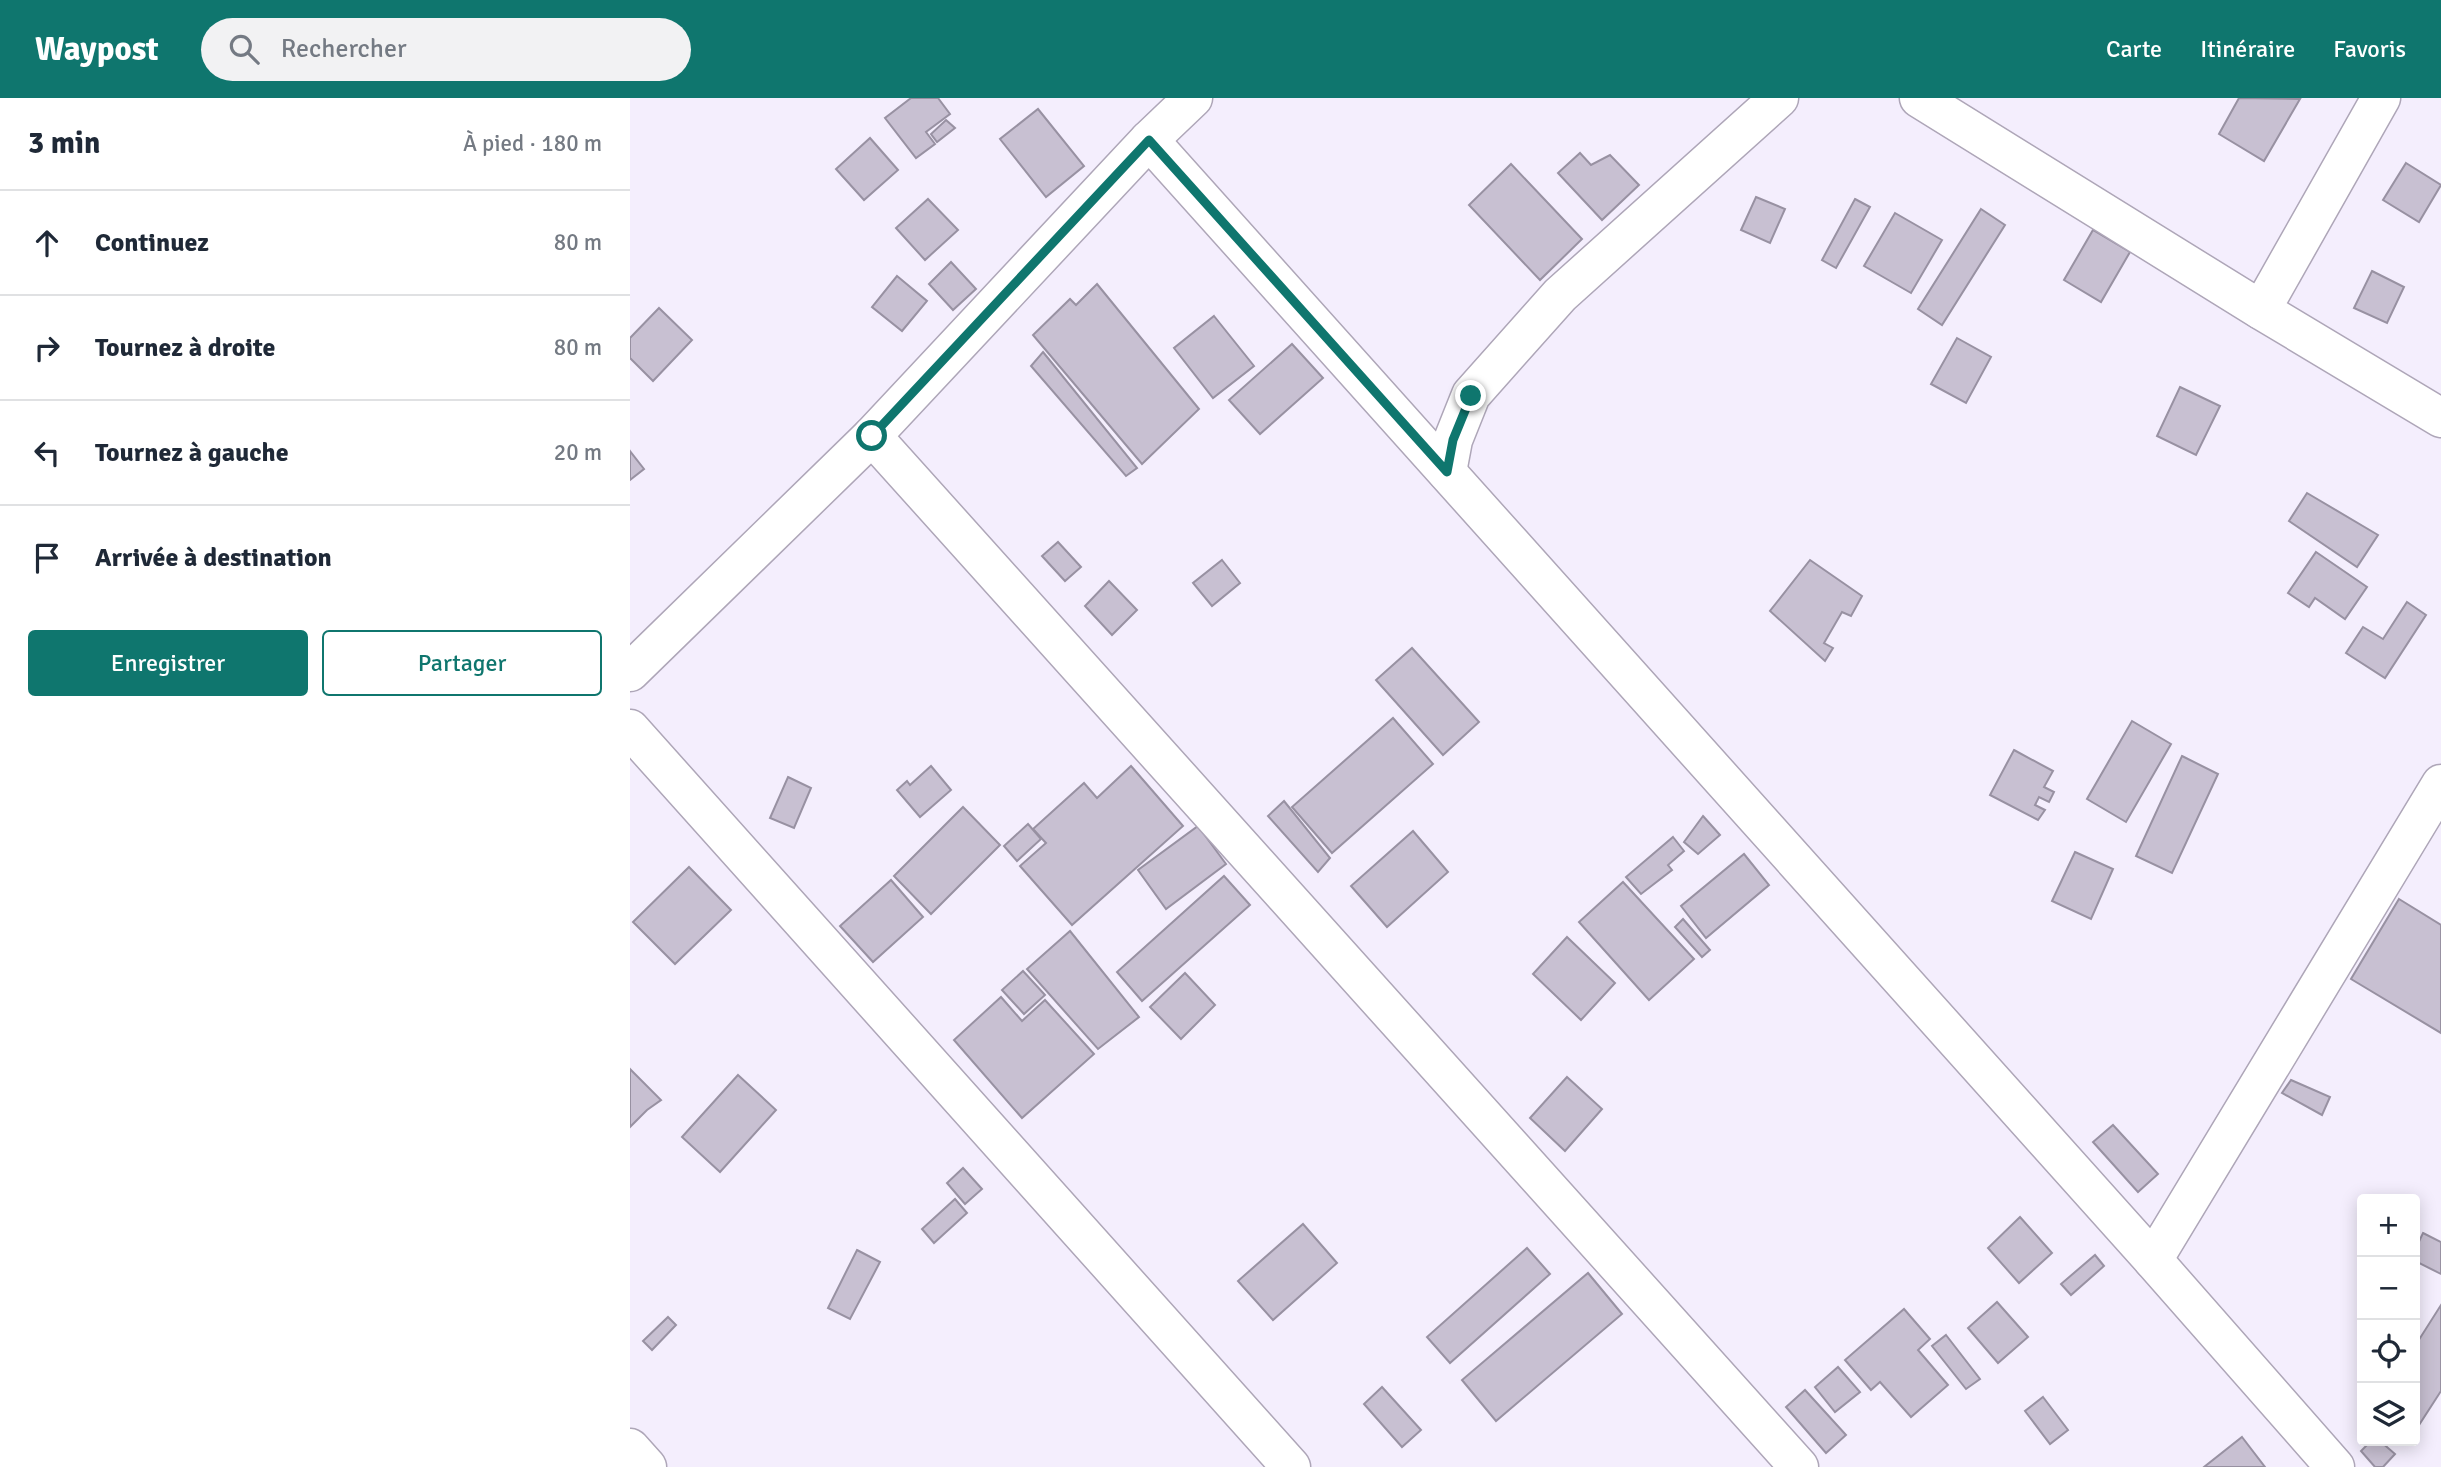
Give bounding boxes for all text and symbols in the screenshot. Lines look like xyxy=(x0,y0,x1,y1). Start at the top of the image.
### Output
search box xyxy=(201,18,691,81)
text: Waypost xyxy=(35,29,159,70)
icon: search xyxy=(225,30,263,68)
text: Rechercher xyxy=(281,33,406,65)
text: Carte xyxy=(2106,34,2162,64)
text: Itinéraire xyxy=(2200,34,2295,64)
text: Favoris xyxy=(2333,34,2406,64)
text: 3 min xyxy=(28,125,100,162)
text: À pied · 180 m xyxy=(463,129,602,158)
icon: ahead xyxy=(28,224,66,262)
text: Continuez xyxy=(95,227,209,259)
text: 80 m xyxy=(554,228,602,257)
icon: right xyxy=(28,329,66,367)
text: Tournez à droite xyxy=(95,332,275,364)
text: 80 m xyxy=(554,333,602,362)
route end xyxy=(1455,380,1486,411)
route start xyxy=(856,420,887,451)
icon: left xyxy=(28,434,66,472)
text: Tournez à gauche xyxy=(95,437,289,469)
text: 20 m xyxy=(554,438,602,467)
icon: arrive xyxy=(28,539,66,577)
text: Arrivée à destination xyxy=(95,542,332,574)
button: Enregistrer xyxy=(28,630,308,696)
button: Partager xyxy=(322,630,602,696)
map controls xyxy=(2357,1194,2420,1446)
button: + xyxy=(2357,1194,2420,1257)
button: − xyxy=(2357,1257,2420,1320)
button: locate xyxy=(2357,1320,2420,1383)
button: layers xyxy=(2357,1383,2420,1446)

